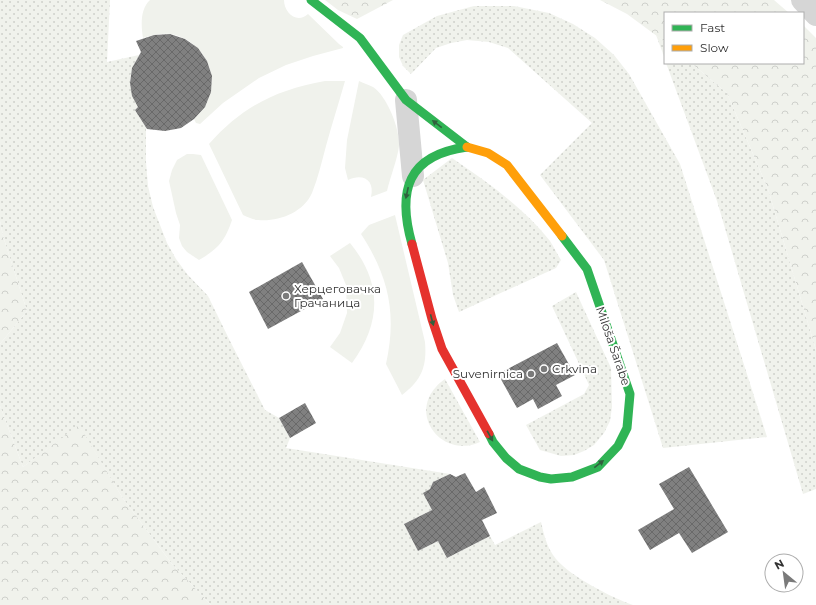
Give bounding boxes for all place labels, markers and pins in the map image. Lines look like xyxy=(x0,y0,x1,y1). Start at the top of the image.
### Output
place label: Херцеговачка Грачаница xyxy=(294,281,381,310)
marker: Херцеговачка Грачаница xyxy=(281,291,291,301)
place label: Crkvina xyxy=(552,361,597,376)
marker: Crkvina xyxy=(539,364,549,374)
place label: Suvenirnica xyxy=(453,366,523,381)
marker: Suvenirnica xyxy=(526,369,536,379)

